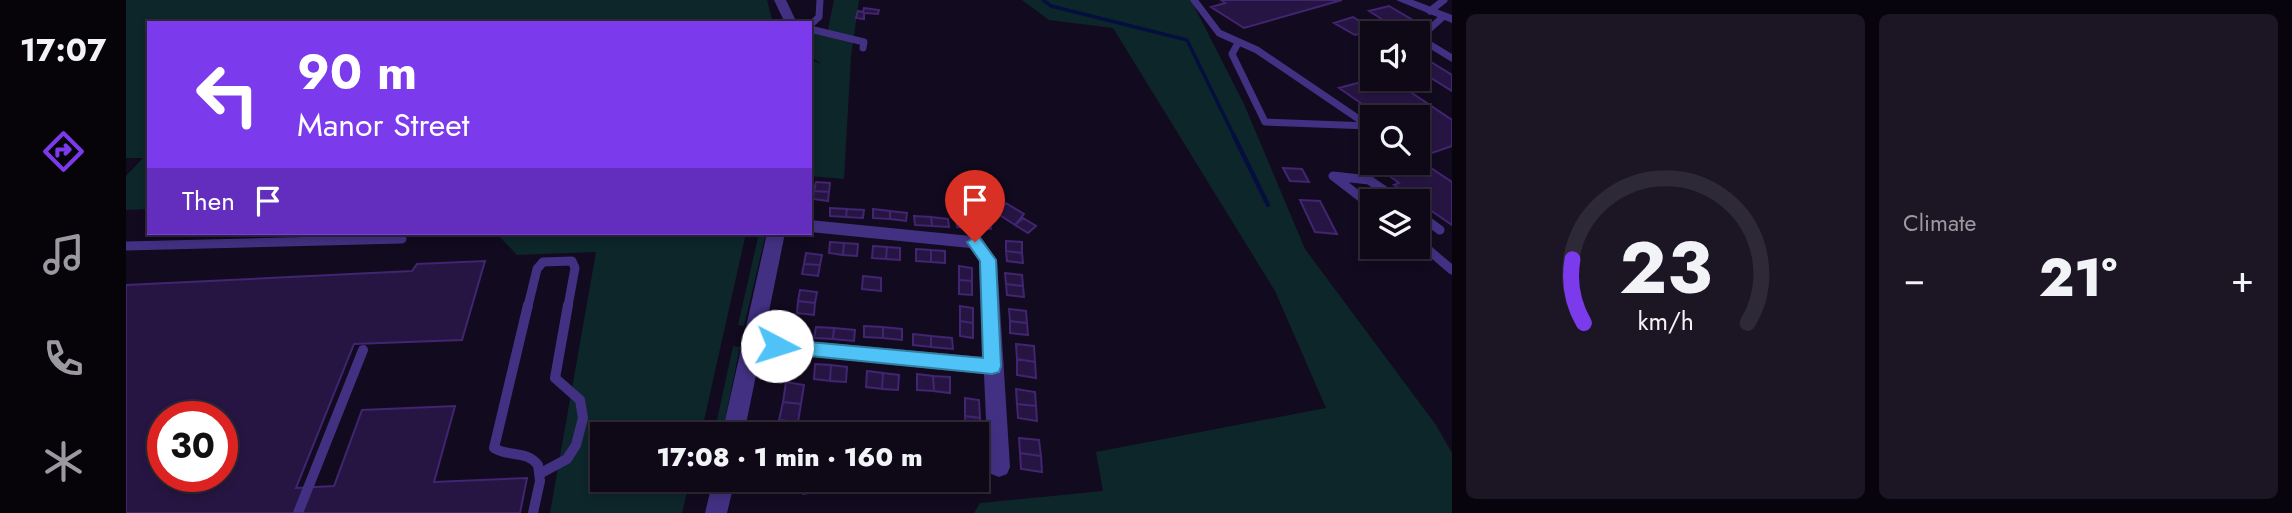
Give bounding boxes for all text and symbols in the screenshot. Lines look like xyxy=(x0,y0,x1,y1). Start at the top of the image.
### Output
map controls xyxy=(1360,21,1430,259)
button: sound xyxy=(1360,21,1430,91)
text: 17:07 xyxy=(20,27,106,73)
text: 90 m xyxy=(297,37,417,107)
icon: left xyxy=(182,49,273,140)
text: Manor Street xyxy=(297,102,470,148)
button: search xyxy=(1360,105,1430,175)
icon: directions xyxy=(39,127,88,176)
pin xyxy=(945,170,1005,242)
icon: arrive xyxy=(956,181,994,219)
text: Then xyxy=(182,182,235,220)
icon: arrive xyxy=(249,182,287,220)
button: layers xyxy=(1360,189,1430,259)
text: Climate xyxy=(1903,206,1976,240)
text: 23 xyxy=(1619,215,1712,320)
icon: music xyxy=(39,230,88,279)
text: 21° xyxy=(2039,240,2117,316)
text: − xyxy=(1903,251,1925,306)
text: + xyxy=(2231,251,2254,306)
text: km/h xyxy=(1637,302,1694,338)
position arrow xyxy=(740,309,814,383)
icon: phone xyxy=(39,334,88,383)
speed limit sign: 30 xyxy=(147,401,238,492)
icon: climate xyxy=(39,437,88,486)
text: 17:08 · 1 min · 160 m xyxy=(656,438,923,476)

